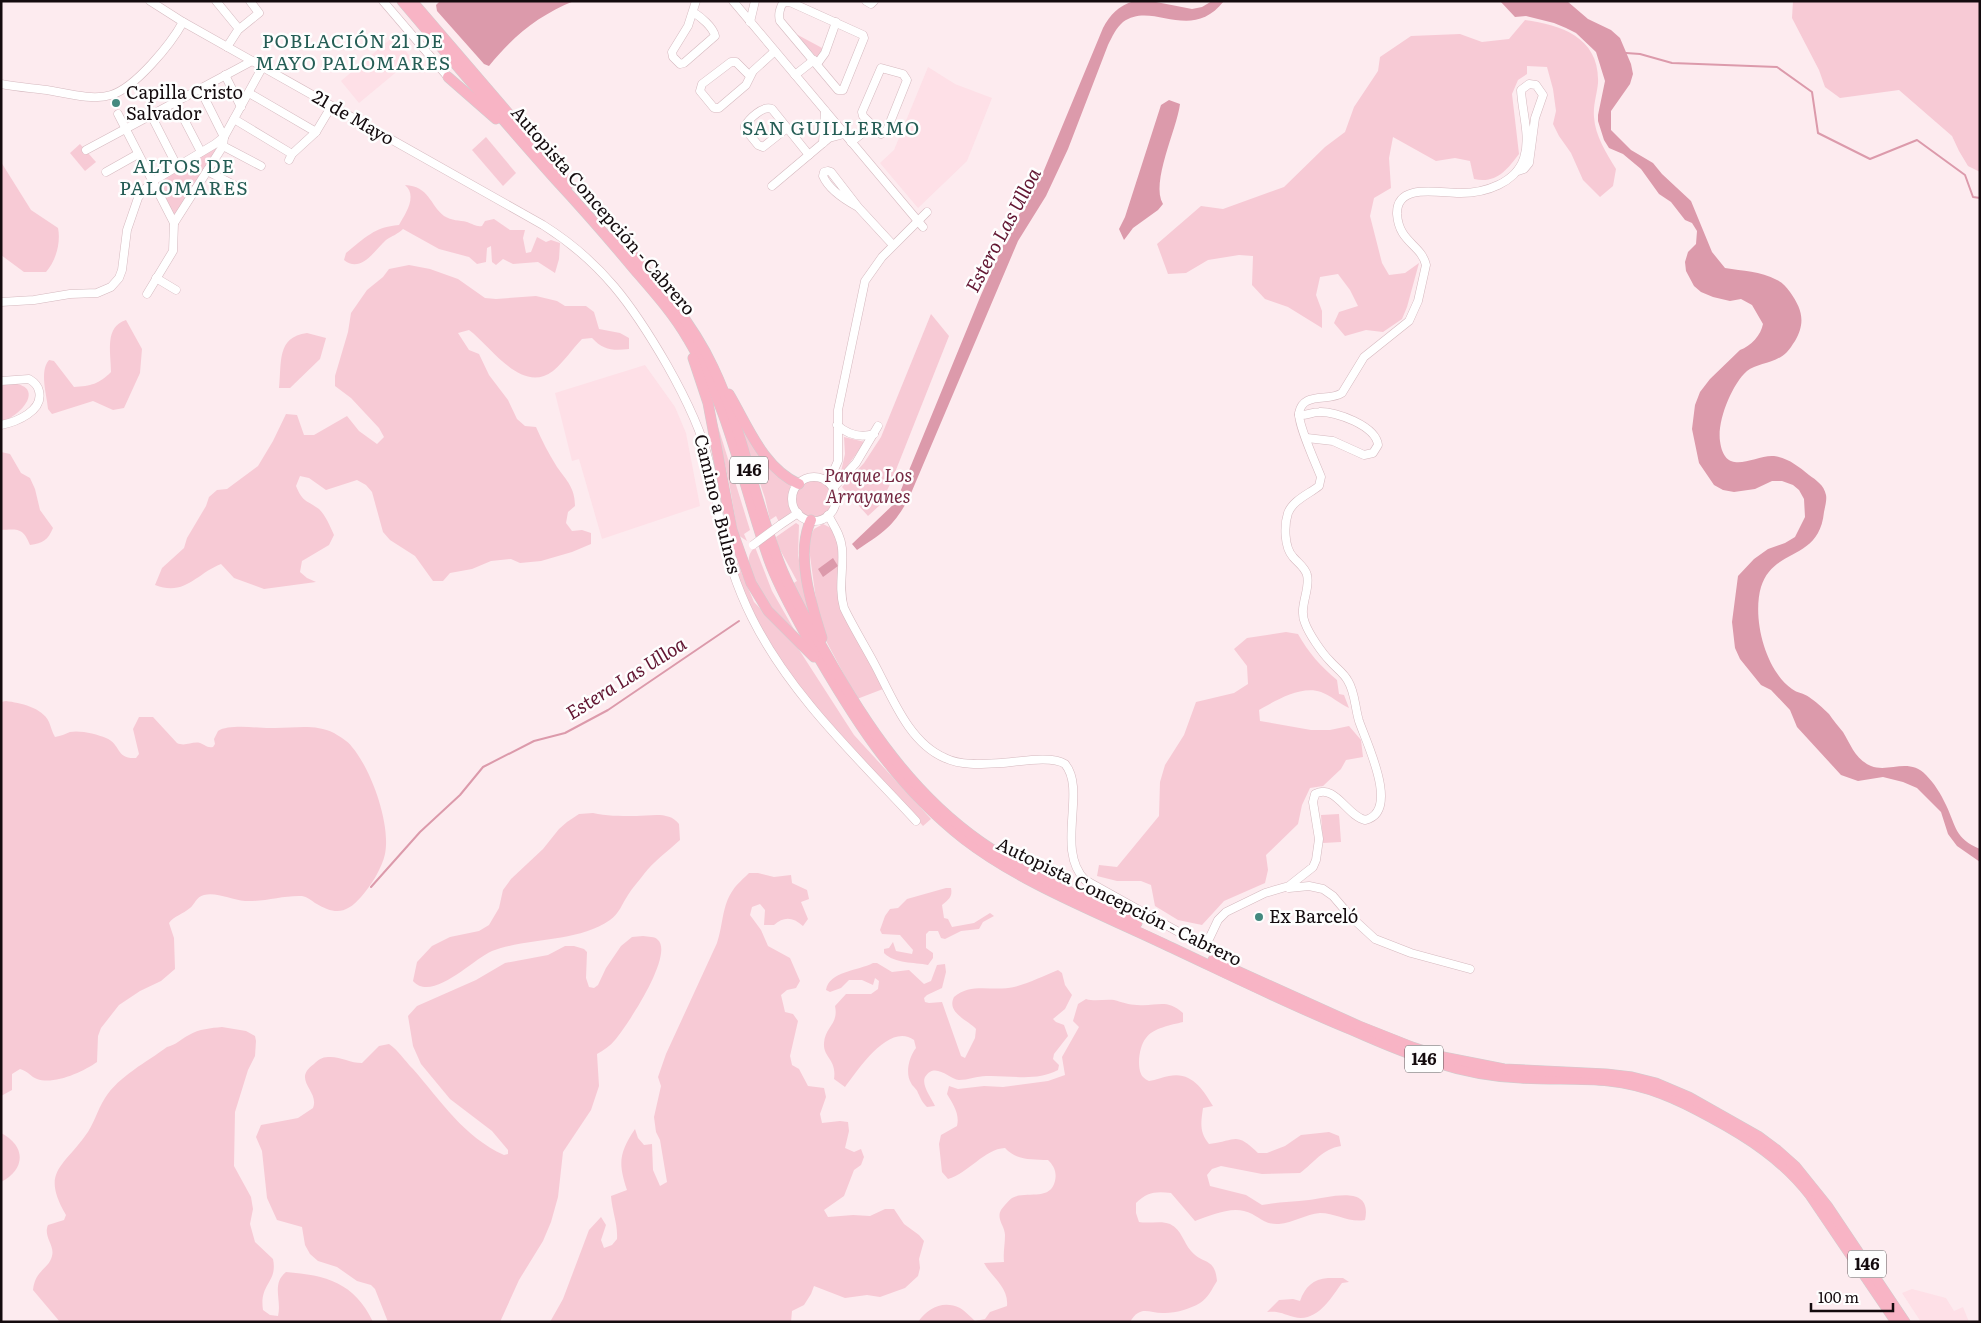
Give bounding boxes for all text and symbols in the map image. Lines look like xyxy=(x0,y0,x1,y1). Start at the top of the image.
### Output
district label: POBLACIÓN 21 DE MAYO PALOMARES xyxy=(255,26,451,76)
place label: Capilla Cristo Salvador xyxy=(126,78,243,126)
street label: 21 de Mayo xyxy=(308,82,400,151)
marker: Capilla Cristo Salvador xyxy=(110,97,122,109)
street label: Autopista Concepción - Cabrero xyxy=(505,99,703,321)
district label: SAN GUILLERMO xyxy=(742,113,920,141)
district label: ALTOS DE PALOMARES xyxy=(119,151,249,201)
water label: Estero Las Ulloa xyxy=(958,162,1047,297)
street label: Camino a Bulnes xyxy=(688,431,749,576)
road number: 146 xyxy=(730,456,768,484)
park label: Parque Los Arrayanes xyxy=(824,461,912,509)
water label: Estera Las Ulloa xyxy=(560,629,691,725)
street label: Autopista Concepción - Cabrero xyxy=(992,829,1247,972)
place label: Ex Barceló xyxy=(1269,902,1358,929)
marker: Ex Barceló xyxy=(1253,911,1265,923)
road number: 146 xyxy=(1405,1046,1443,1072)
road number: 146 xyxy=(1848,1250,1886,1278)
scale bar xyxy=(1811,1280,1894,1312)
text: 100 m xyxy=(1818,1285,1859,1308)

